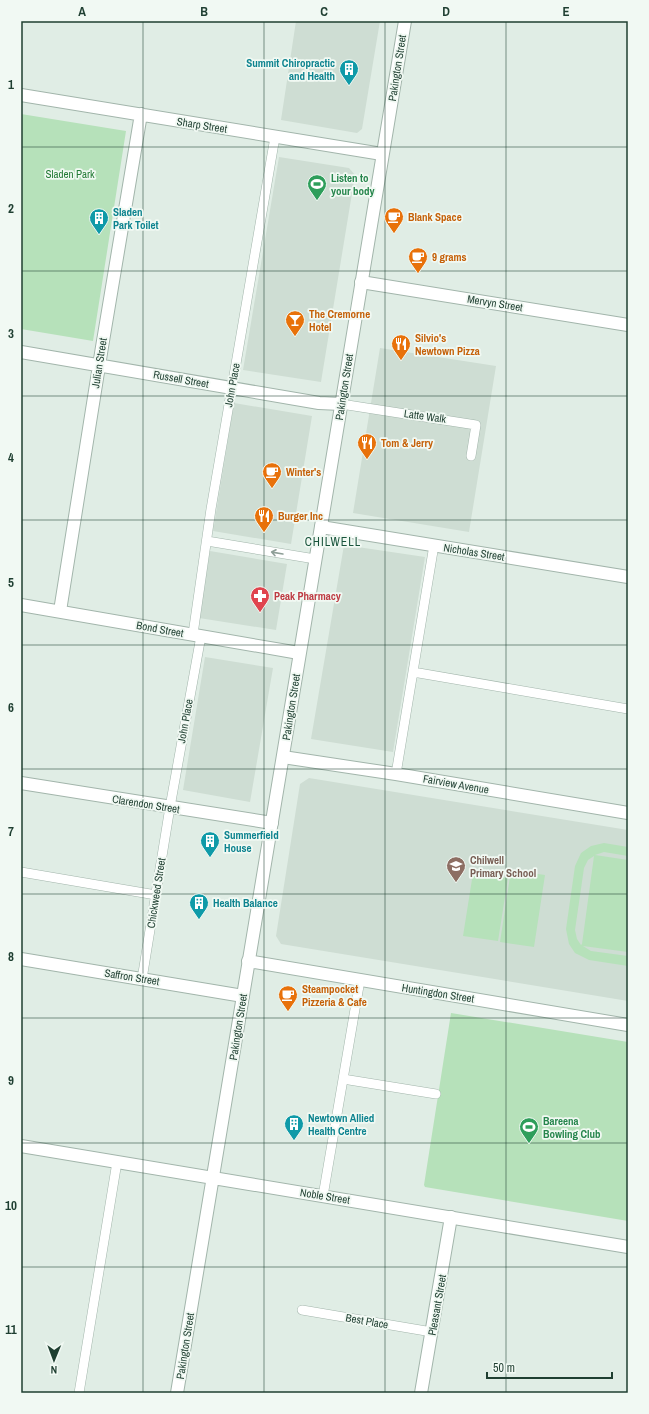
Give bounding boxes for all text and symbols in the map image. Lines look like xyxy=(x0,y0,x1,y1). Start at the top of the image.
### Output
text: A xyxy=(78,3,86,20)
text: B xyxy=(200,3,208,20)
text: C xyxy=(320,3,328,20)
text: D xyxy=(442,3,450,20)
text: E xyxy=(562,3,570,20)
street label: Pakington Street xyxy=(385,33,409,102)
place label: Summit Chiropractic and Health xyxy=(246,56,335,83)
building icon: Summit Chiropractic and Health xyxy=(338,58,360,86)
text: 1 xyxy=(8,76,14,93)
street label: Sharp Street xyxy=(176,114,229,136)
park label: Sladen Park xyxy=(45,167,95,181)
place label: Listen to your body xyxy=(331,171,375,198)
sports icon: Listen to your body xyxy=(306,173,328,201)
text: 2 xyxy=(8,200,14,217)
place label: Sladen Park Toilet xyxy=(113,205,158,232)
cafe icon: Blank Space xyxy=(383,206,405,234)
building icon: Sladen Park Toilet xyxy=(88,207,110,235)
place label: Blank Space xyxy=(408,210,462,224)
cafe icon: 9 grams xyxy=(407,246,429,274)
place label: 9 grams xyxy=(432,250,467,264)
street label: Mervyn Street xyxy=(466,292,524,314)
place label: The Cremorne Hotel xyxy=(309,307,370,334)
bar icon: The Cremorne Hotel xyxy=(284,309,306,337)
text: 3 xyxy=(8,325,14,342)
place label: Silvio's Newtown Pizza xyxy=(415,331,480,358)
restaurant icon: Silvio's Newtown Pizza xyxy=(390,333,412,361)
street label: Julian Street xyxy=(88,336,110,389)
street label: Pakington Street xyxy=(332,352,356,421)
street label: John Place xyxy=(221,362,243,408)
street label: Russell Street xyxy=(152,367,210,391)
street label: Latte Walk xyxy=(403,406,447,426)
restaurant icon: Tom & Jerry xyxy=(356,432,378,460)
place label: Tom & Jerry xyxy=(381,436,433,450)
text: 4 xyxy=(8,449,14,466)
cafe icon: Winter's xyxy=(261,461,283,489)
place label: Winter's xyxy=(286,465,321,479)
restaurant icon: Burger Inc xyxy=(253,505,275,533)
place label: Burger Inc xyxy=(278,509,323,523)
district label: CHILWELL xyxy=(305,534,361,550)
street label: Nicholas Street xyxy=(442,540,506,564)
one-way arrow xyxy=(271,548,284,556)
text: 5 xyxy=(8,574,14,591)
pharmacy icon: Peak Pharmacy xyxy=(249,585,271,613)
place label: Peak Pharmacy xyxy=(274,589,341,603)
street label: Bond Street xyxy=(135,618,185,640)
street label: Pakington Street xyxy=(279,672,303,741)
street label: John Place xyxy=(174,698,196,744)
text: 6 xyxy=(8,699,14,716)
street label: Fairview Avenue xyxy=(422,771,490,797)
street label: Clarendon Street xyxy=(111,792,181,816)
text: 7 xyxy=(8,823,14,840)
place label: Summerfield House xyxy=(224,828,279,855)
building icon: Summerfield House xyxy=(199,830,221,858)
place label: Chilwell Primary School xyxy=(470,853,536,880)
school or university icon: Chilwell Primary School xyxy=(445,855,467,883)
street label: Chickweed Street xyxy=(144,856,169,929)
building icon: Health Balance xyxy=(188,892,210,920)
place label: Health Balance xyxy=(213,896,278,910)
text: 8 xyxy=(8,948,14,965)
street label: Saffron Street xyxy=(103,966,161,988)
street label: Huntingdon Street xyxy=(401,980,476,1006)
place label: Steampocket Pizzeria & Cafe xyxy=(302,982,367,1009)
cafe icon: Steampocket Pizzeria & Cafe xyxy=(277,984,299,1012)
street label: Pakington Street xyxy=(226,992,250,1061)
text: 9 xyxy=(8,1072,14,1089)
place label: Newtown Allied Health Centre xyxy=(308,1111,374,1138)
building icon: Newtown Allied Health Centre xyxy=(283,1113,305,1141)
place label: Bareena Bowling Club xyxy=(543,1114,601,1141)
sports icon: Bareena Bowling Club xyxy=(518,1116,540,1144)
street label: Noble Street xyxy=(299,1185,351,1207)
text: 10 xyxy=(5,1197,17,1214)
street label: Pleasant Street xyxy=(425,1273,449,1337)
street label: Best Place xyxy=(345,1310,389,1332)
street label: Pakington Street xyxy=(173,1311,197,1380)
text: 11 xyxy=(5,1321,17,1338)
north arrow xyxy=(34,1340,74,1380)
scale bar xyxy=(487,1354,612,1380)
text: 50 m xyxy=(493,1360,515,1376)
text: N xyxy=(50,1363,57,1377)

